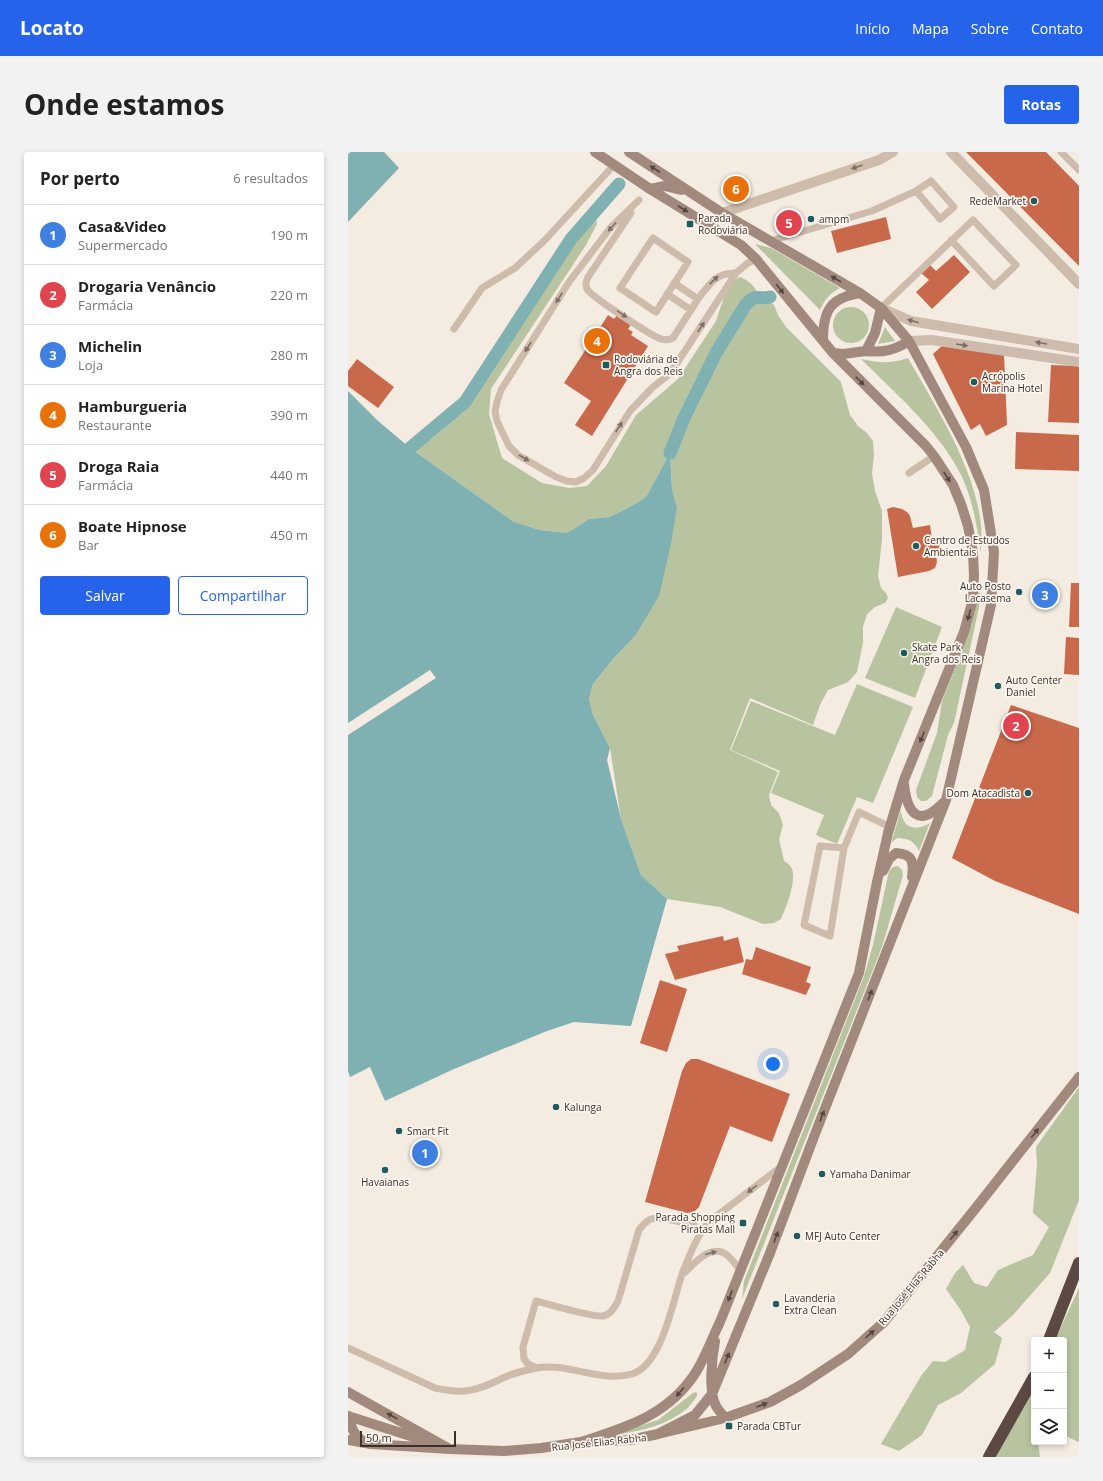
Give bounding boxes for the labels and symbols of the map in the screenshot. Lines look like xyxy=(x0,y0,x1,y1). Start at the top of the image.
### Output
one-way arrow xyxy=(851,164,863,170)
one-way arrow xyxy=(650,165,660,173)
pin: 6 xyxy=(723,174,749,204)
place label: RedeMarket xyxy=(969,194,1026,208)
marker: RedeMarket xyxy=(1029,196,1039,206)
one-way arrow xyxy=(677,205,689,212)
pin: 5 xyxy=(776,208,802,238)
place label: Parada Rodoviária xyxy=(698,211,748,237)
place label: ampm xyxy=(819,212,849,226)
marker: ampm xyxy=(806,214,816,224)
marker: Parada Rodoviária xyxy=(685,219,695,229)
one-way arrow xyxy=(607,222,616,233)
one-way arrow xyxy=(709,276,719,285)
one-way arrow xyxy=(830,276,842,283)
one-way arrow xyxy=(776,284,785,295)
one-way arrow xyxy=(555,293,563,303)
one-way arrow xyxy=(616,311,627,318)
one-way arrow xyxy=(906,317,919,323)
one-way arrow xyxy=(697,322,705,332)
pin: 4 xyxy=(584,326,610,356)
one-way arrow xyxy=(1034,340,1047,346)
one-way arrow xyxy=(525,341,532,353)
one-way arrow xyxy=(956,342,968,348)
place label: Rodoviária de Angra dos Reis xyxy=(614,352,683,378)
marker: Rodoviária de Angra dos Reis xyxy=(601,360,611,370)
place label: Acrópolis Marina Hotel xyxy=(982,369,1043,395)
one-way arrow xyxy=(855,376,865,386)
marker: Acrópolis Marina Hotel xyxy=(969,377,979,387)
one-way arrow xyxy=(616,421,623,432)
one-way arrow xyxy=(518,455,530,462)
one-way arrow xyxy=(944,471,951,483)
place label: Centro de Estudos Ambientais xyxy=(924,533,1010,559)
marker: Centro de Estudos Ambientais xyxy=(911,541,921,551)
place label: Auto Posto Lacasema xyxy=(960,579,1011,605)
pin: 3 xyxy=(1032,580,1058,610)
marker: Auto Posto Lacasema xyxy=(1014,587,1024,597)
one-way arrow xyxy=(966,610,972,622)
place label: Skate Park Angra dos Reis xyxy=(912,640,981,666)
marker: Skate Park Angra dos Reis xyxy=(899,648,909,658)
place label: Auto Center Daniel xyxy=(1006,673,1062,699)
marker: Auto Center Daniel xyxy=(993,681,1003,691)
pin: 2 xyxy=(1003,711,1029,741)
one-way arrow xyxy=(918,731,924,743)
place label: Dom Atacadista xyxy=(947,786,1020,800)
marker: Dom Atacadista xyxy=(1023,788,1033,798)
one-way arrow xyxy=(868,988,874,1000)
your location xyxy=(763,1054,783,1074)
place label: Kalunga xyxy=(564,1100,601,1114)
marker: Kalunga xyxy=(551,1102,561,1112)
one-way arrow xyxy=(820,1109,826,1121)
place label: Smart Fit xyxy=(407,1124,449,1138)
marker: Smart Fit xyxy=(394,1126,404,1136)
one-way arrow xyxy=(1030,1128,1039,1139)
pin: 1 xyxy=(412,1138,438,1168)
marker: Havaianas xyxy=(380,1165,390,1175)
place label: Yamaha Danimar xyxy=(830,1167,911,1181)
marker: Yamaha Danimar xyxy=(817,1169,827,1179)
place label: Havaianas xyxy=(361,1175,409,1189)
one-way arrow xyxy=(746,1184,757,1193)
place label: Parada Shopping Piratas Mall xyxy=(656,1210,736,1236)
marker: Parada Shopping Piratas Mall xyxy=(738,1218,748,1228)
place label: MFJ Auto Center xyxy=(805,1229,880,1243)
one-way arrow xyxy=(950,1230,958,1241)
one-way arrow xyxy=(774,1231,780,1243)
marker: MFJ Auto Center xyxy=(792,1231,802,1241)
street label: Rua José Elias Rabha xyxy=(875,1246,947,1328)
one-way arrow xyxy=(706,1250,718,1256)
one-way arrow xyxy=(727,1290,733,1302)
place label: Lavanderia Extra Clean xyxy=(784,1291,837,1317)
marker: Lavanderia Extra Clean xyxy=(771,1299,781,1309)
one-way arrow xyxy=(865,1329,875,1339)
one-way arrow xyxy=(724,1351,730,1363)
one-way arrow xyxy=(676,1386,685,1397)
one-way arrow xyxy=(756,1402,768,1408)
one-way arrow xyxy=(386,1413,397,1420)
place label: Parada CBTur xyxy=(737,1419,801,1433)
marker: Parada CBTur xyxy=(724,1421,734,1431)
scale bar xyxy=(360,1429,456,1448)
street label: Rua José Elias Rabha xyxy=(551,1430,647,1454)

